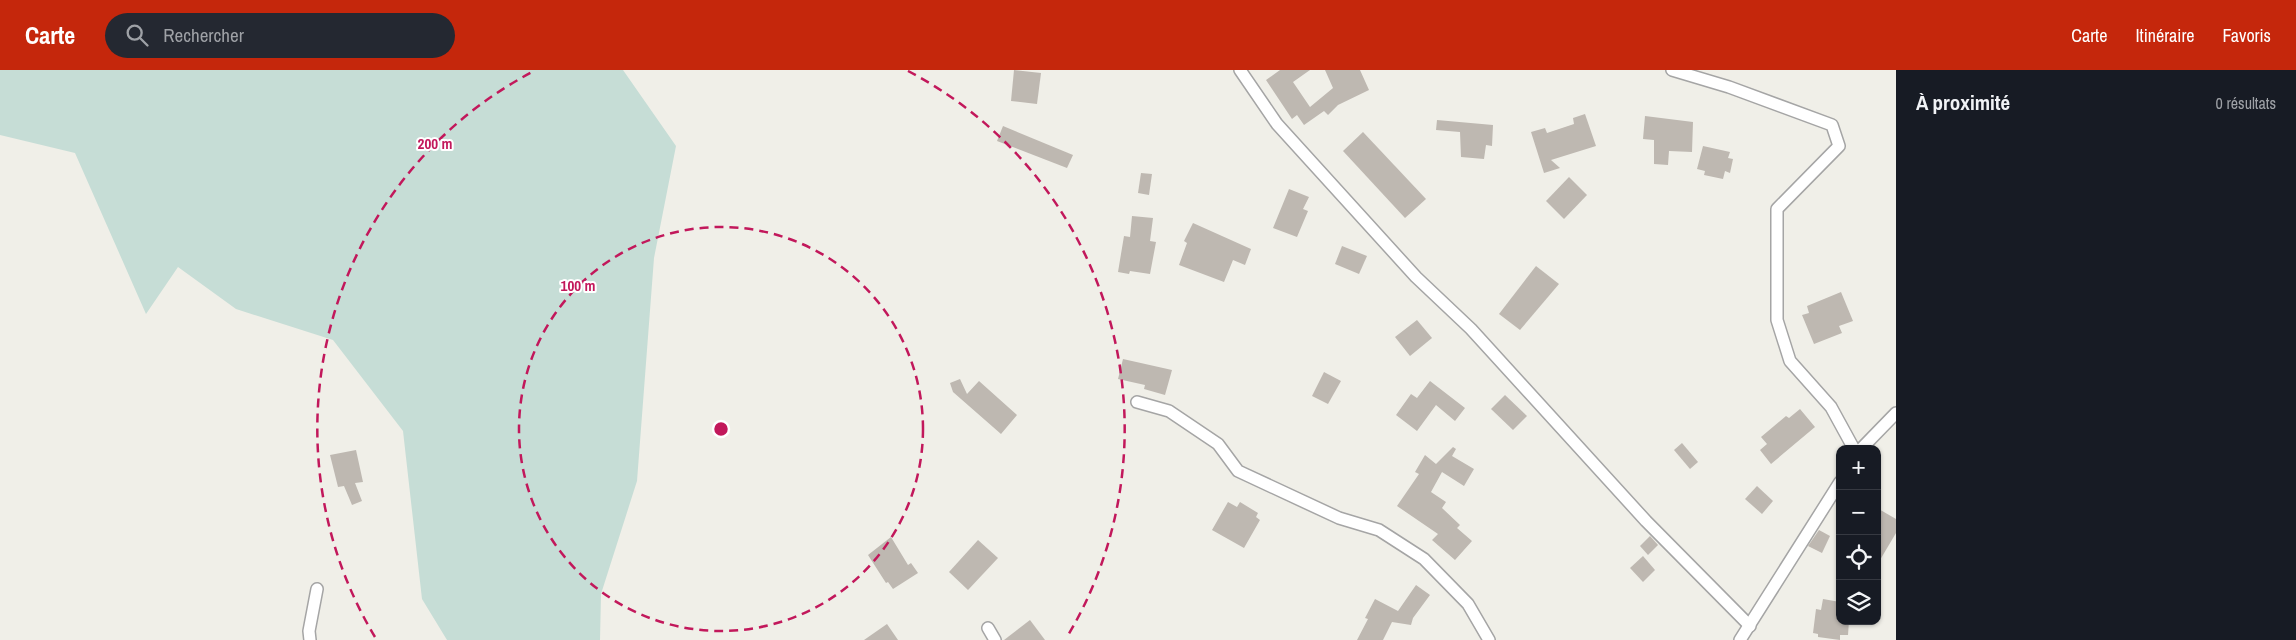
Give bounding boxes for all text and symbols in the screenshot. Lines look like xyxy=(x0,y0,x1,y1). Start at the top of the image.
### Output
search box xyxy=(105,13,455,58)
text: Carte xyxy=(25,19,75,51)
icon: search xyxy=(123,21,151,49)
text: Rechercher xyxy=(163,22,244,48)
text: Carte xyxy=(2071,23,2107,48)
text: Itinéraire xyxy=(2135,23,2195,48)
text: Favoris xyxy=(2223,23,2271,48)
text: À proximité xyxy=(1916,88,2010,117)
text: 0 résultats xyxy=(2215,92,2276,114)
text: 200 m xyxy=(418,133,452,154)
text: 100 m xyxy=(561,275,595,296)
centre of rings xyxy=(712,420,730,438)
map controls xyxy=(1836,445,1881,625)
button: + xyxy=(1836,445,1881,490)
button: − xyxy=(1836,490,1881,535)
button: locate xyxy=(1836,535,1881,580)
button: layers xyxy=(1836,580,1881,625)

